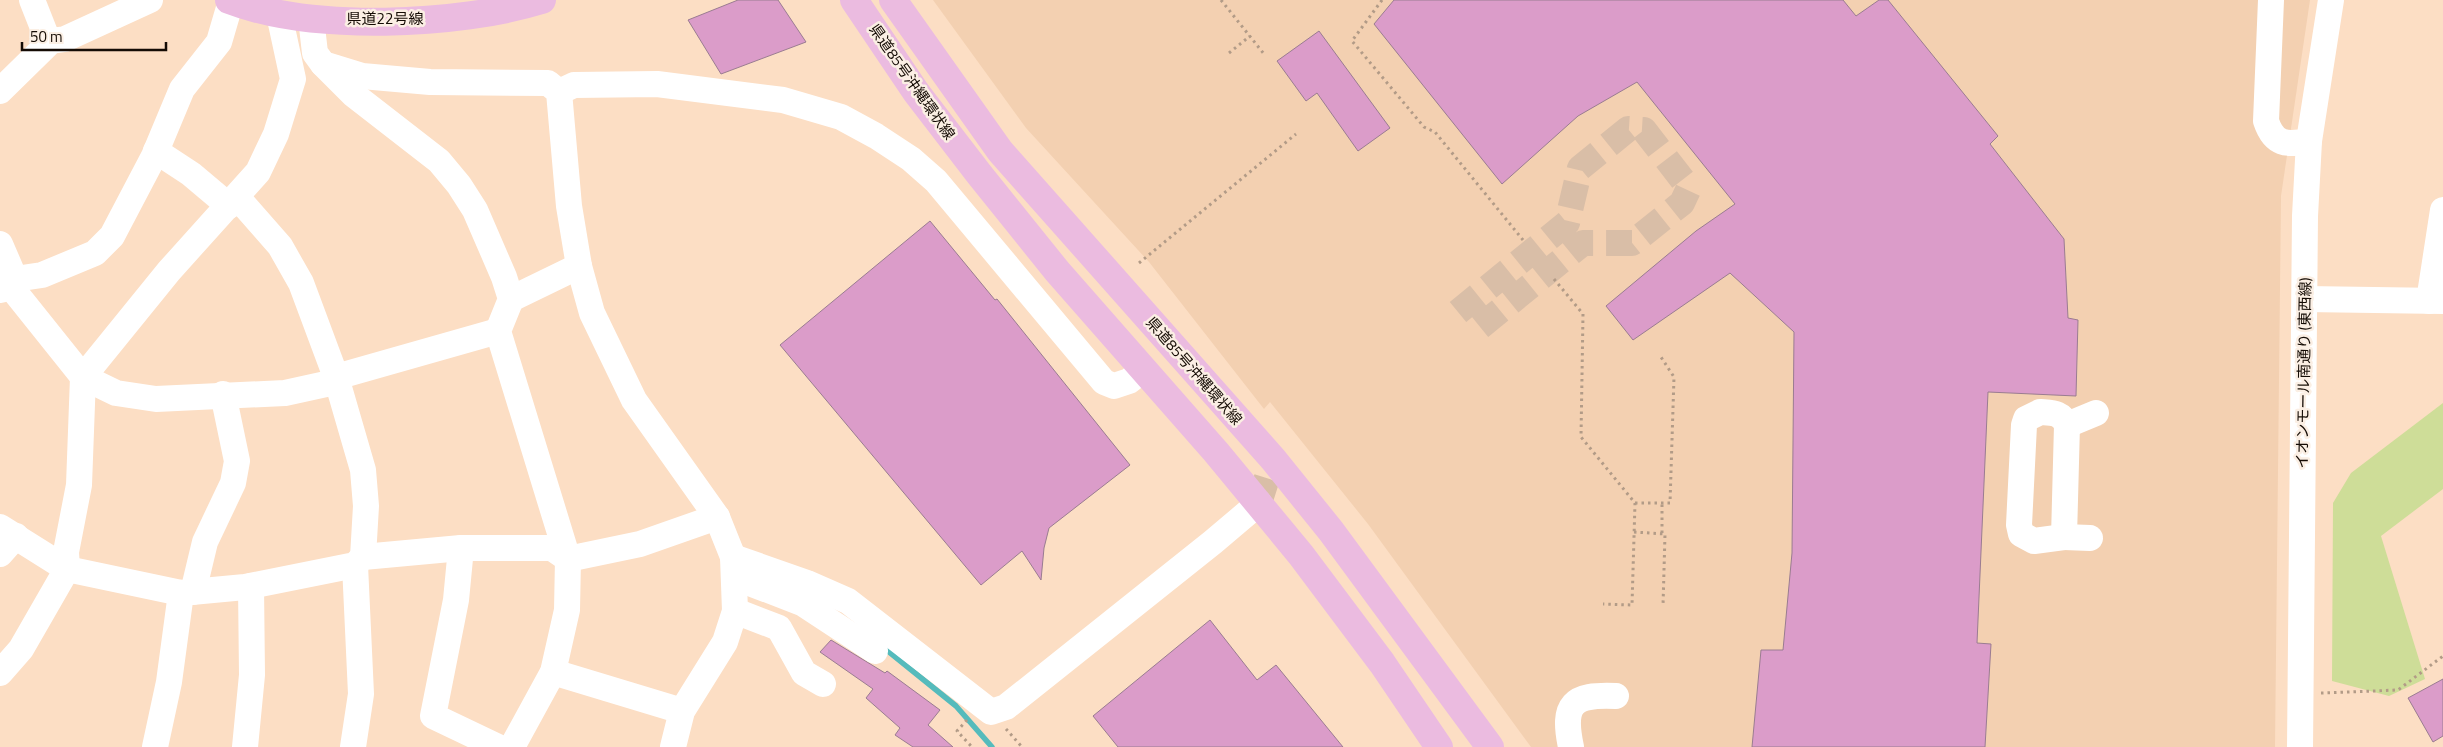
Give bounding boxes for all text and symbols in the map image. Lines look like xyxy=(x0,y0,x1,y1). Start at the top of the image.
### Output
street label: 県道22号線 xyxy=(347,7,423,30)
street label: 県道85号沖縄環状線 xyxy=(864,19,961,144)
scale bar xyxy=(22,20,166,52)
text: 50 m xyxy=(30,25,63,48)
street label: イオンモール南通り (東西線) xyxy=(2290,277,2317,469)
street label: 県道85号沖縄環状線 xyxy=(1141,312,1248,430)

